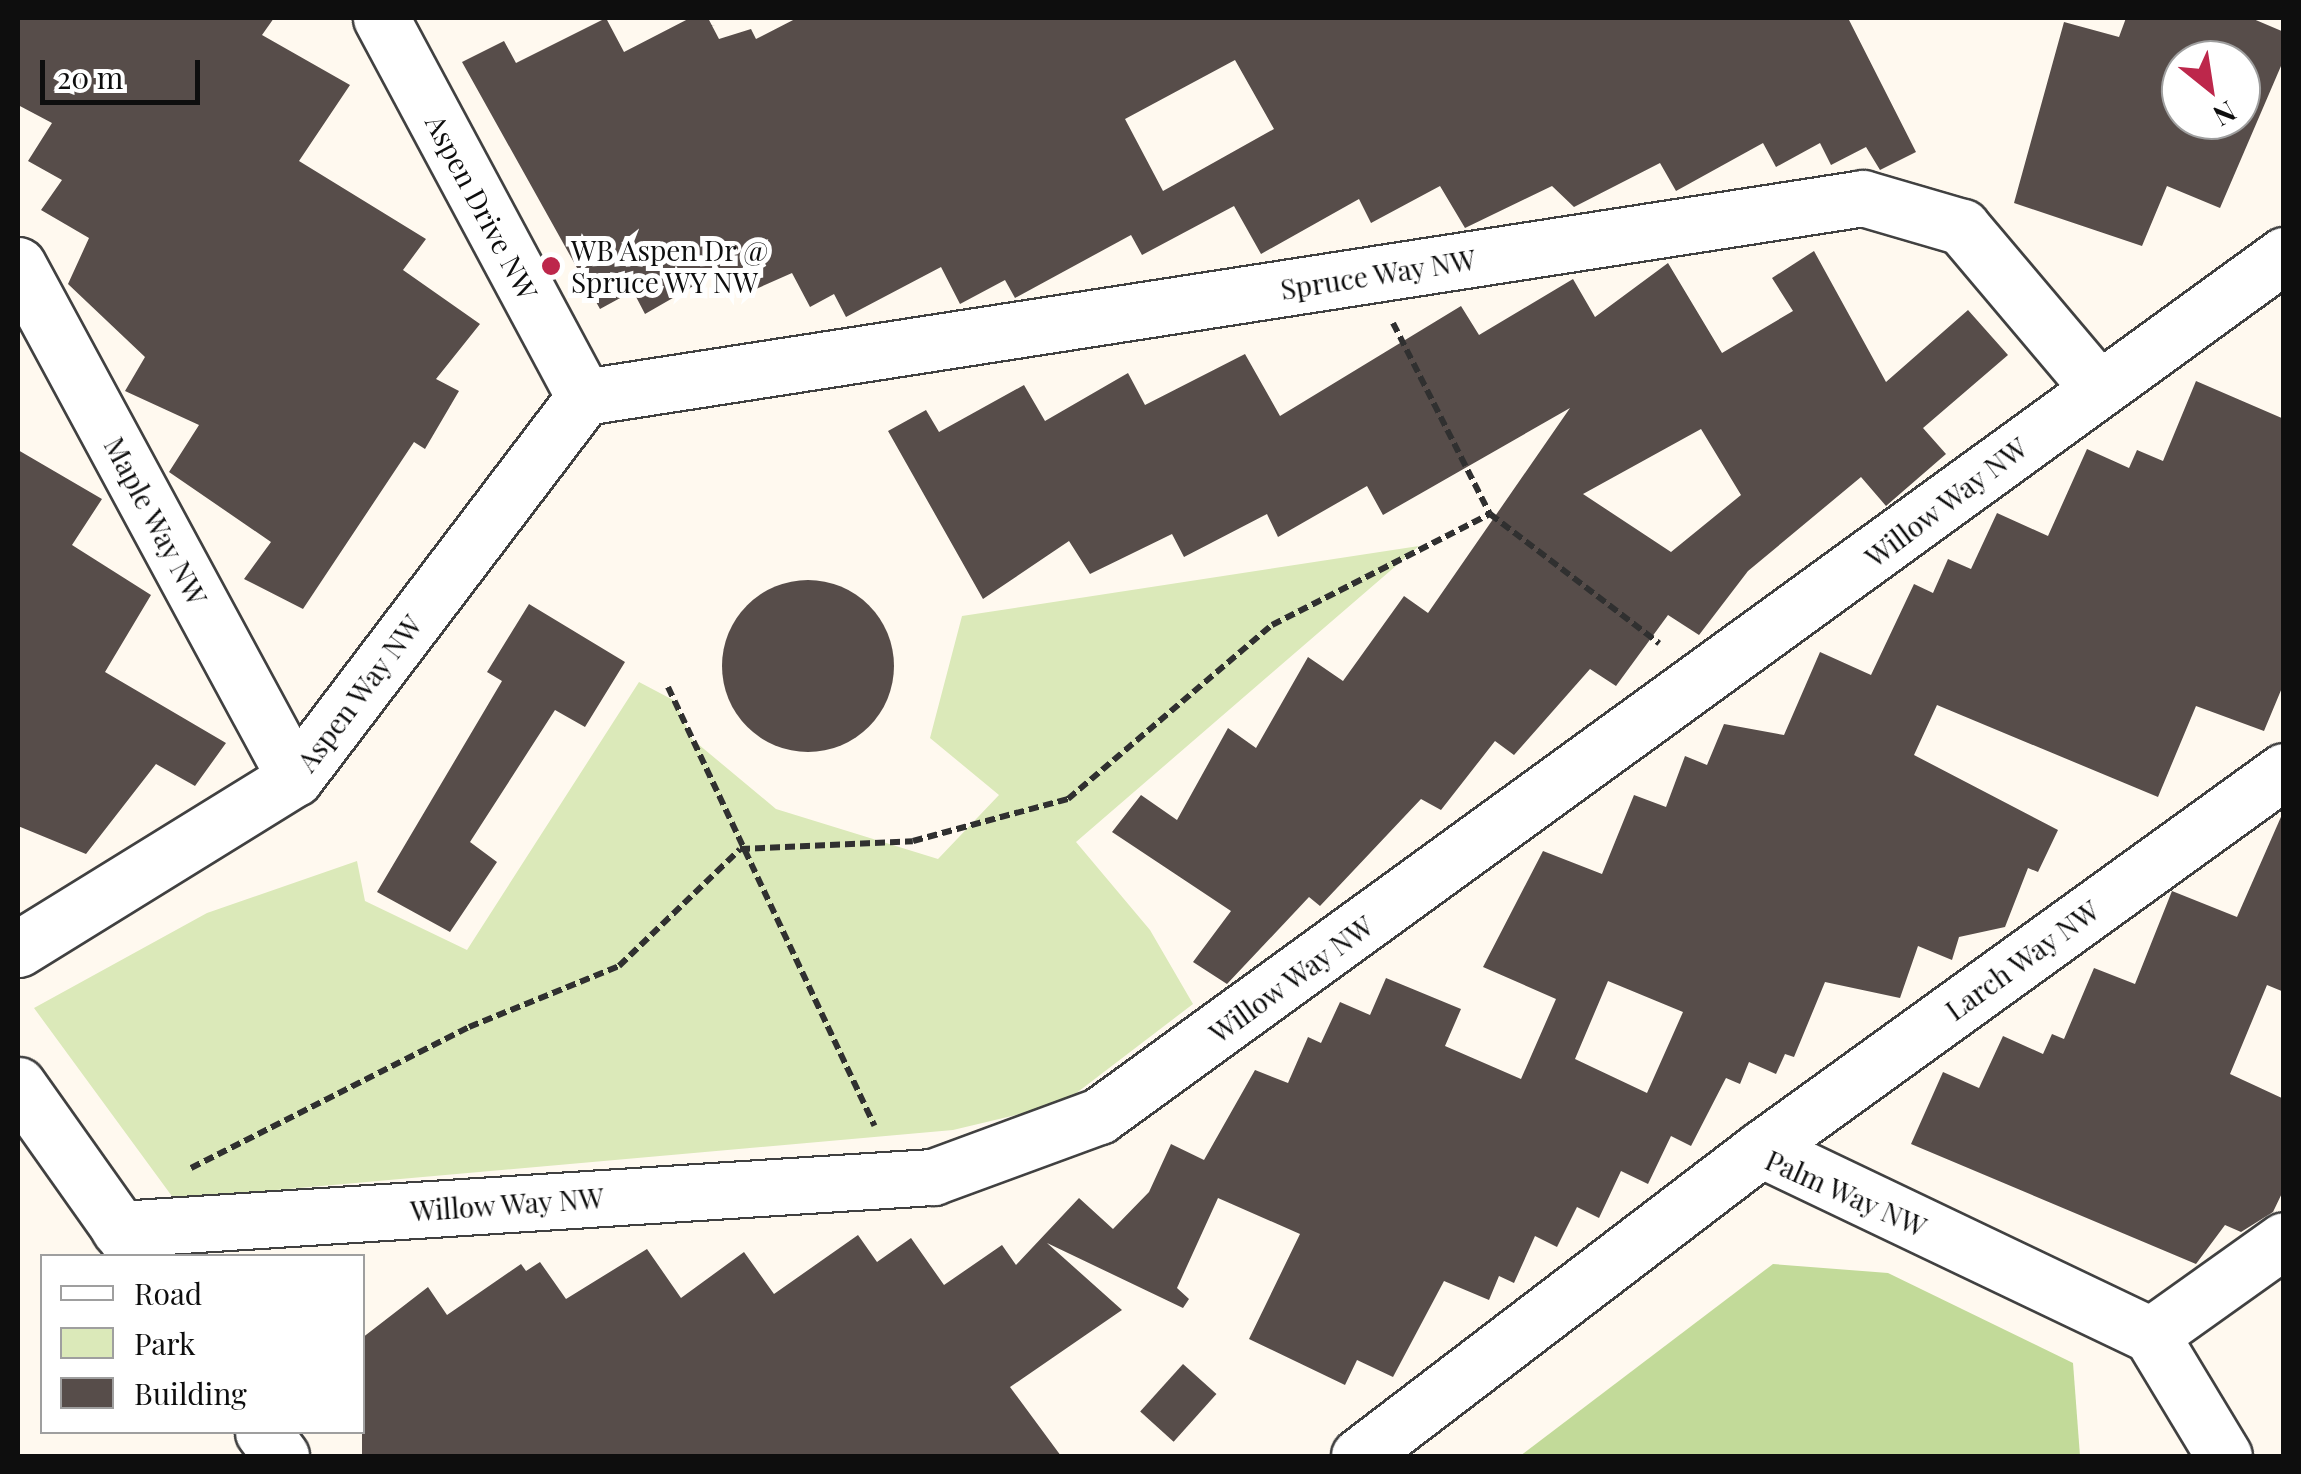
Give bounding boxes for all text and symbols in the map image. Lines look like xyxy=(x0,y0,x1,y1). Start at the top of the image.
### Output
scale bar xyxy=(45,40,205,102)
north arrow xyxy=(2161,40,2261,140)
text: 20 m xyxy=(57,57,123,97)
text: N xyxy=(2207,94,2243,136)
street label: Aspen Drive NW xyxy=(419,109,545,305)
place label: WB Aspen Dr @ Spruce WY NW xyxy=(571,233,769,299)
street label: Spruce Way NW xyxy=(1277,242,1479,306)
marker: WB Aspen Dr @ Spruce WY NW xyxy=(540,255,562,277)
street label: Maple Way NW xyxy=(97,430,215,612)
street label: Willow Way NW xyxy=(1858,430,2034,574)
street label: Aspen Way NW xyxy=(289,608,429,778)
street label: Larch Way NW xyxy=(1938,893,2106,1027)
street label: Willow Way NW xyxy=(1202,908,1380,1050)
street label: Palm Way NW xyxy=(1760,1142,1932,1244)
street label: Willow Way NW xyxy=(408,1180,606,1228)
legend xyxy=(40,1254,365,1434)
text: Road xyxy=(134,1273,202,1313)
text: Park xyxy=(134,1323,196,1363)
text: Building xyxy=(134,1373,247,1413)

